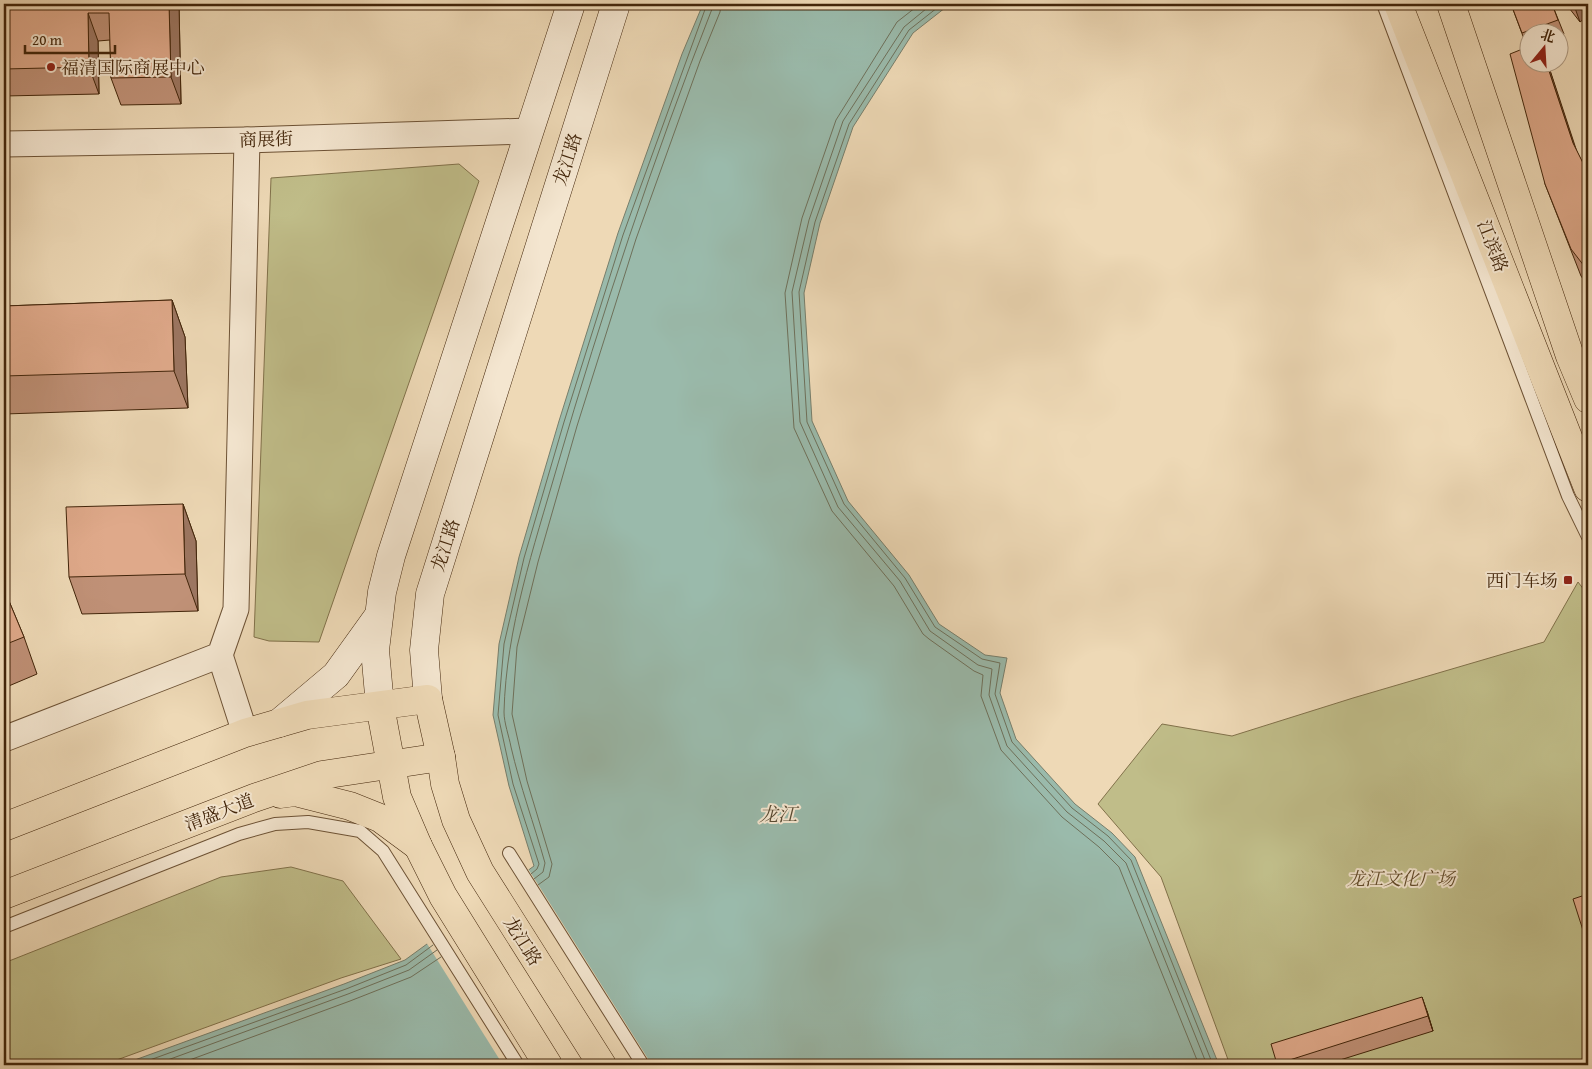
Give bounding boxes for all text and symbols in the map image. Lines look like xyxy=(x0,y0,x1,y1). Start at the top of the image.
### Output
scale bar xyxy=(25,22,115,54)
north arrow xyxy=(1520,22,1570,72)
text: 北 xyxy=(1538,24,1558,47)
text: 20 m xyxy=(32,29,63,50)
place label: 福清国际商展中心 xyxy=(61,54,205,81)
marker: 福清国际商展中心 xyxy=(45,61,57,73)
street label: 商展街 xyxy=(239,125,293,153)
street label: 龙江路 xyxy=(546,129,588,189)
street label: 江滨路 xyxy=(1471,216,1515,276)
street label: 龙江路 xyxy=(424,515,466,575)
place label: 西门车场 xyxy=(1486,567,1558,594)
marker: 西门车场 xyxy=(1562,574,1574,586)
street label: 清盛大道 xyxy=(181,786,257,838)
water label: 龙江 xyxy=(759,800,800,828)
park label: 龙江文化广场 xyxy=(1347,865,1457,892)
street label: 龙江路 xyxy=(497,911,549,971)

